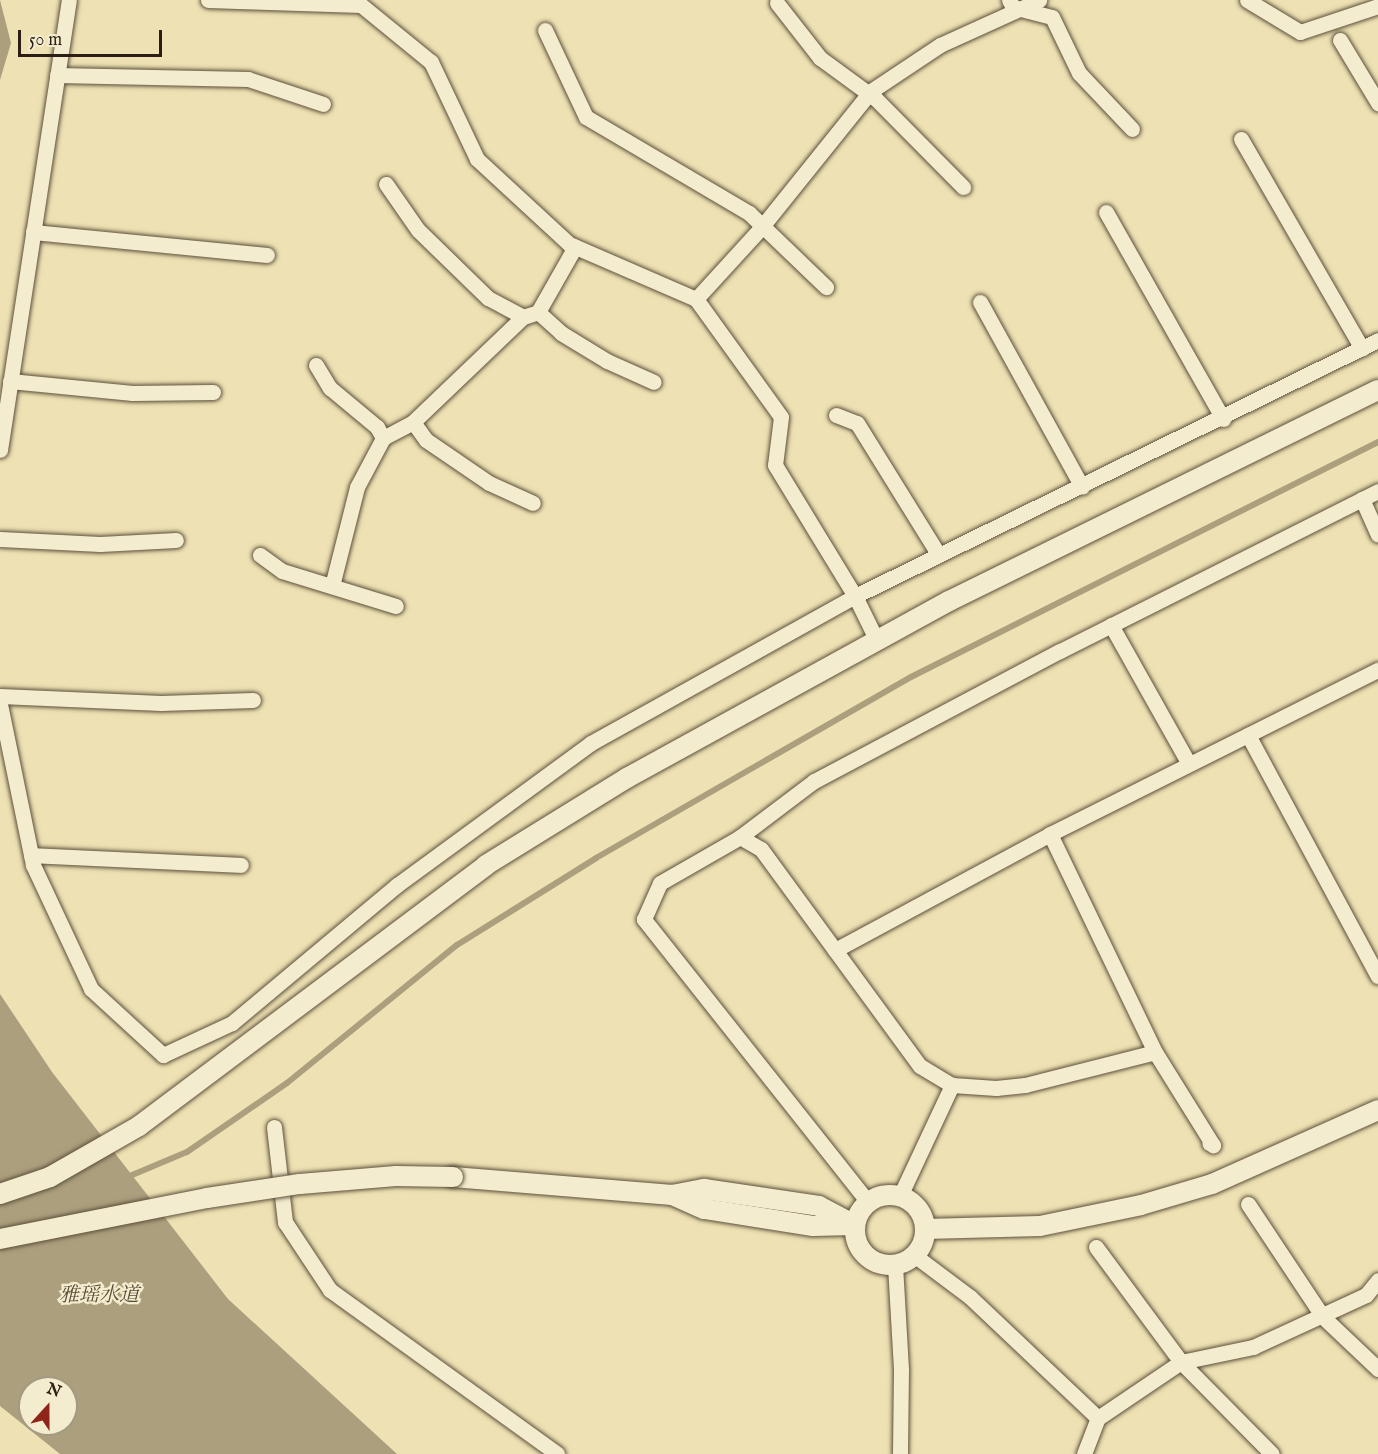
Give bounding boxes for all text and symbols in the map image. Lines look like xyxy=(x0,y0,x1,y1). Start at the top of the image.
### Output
scale bar xyxy=(21,18,165,56)
text: 50 m xyxy=(29,29,62,52)
water label: 雅瑶水道 xyxy=(59,1283,139,1307)
north arrow xyxy=(18,1376,78,1436)
text: N xyxy=(44,1379,64,1403)

